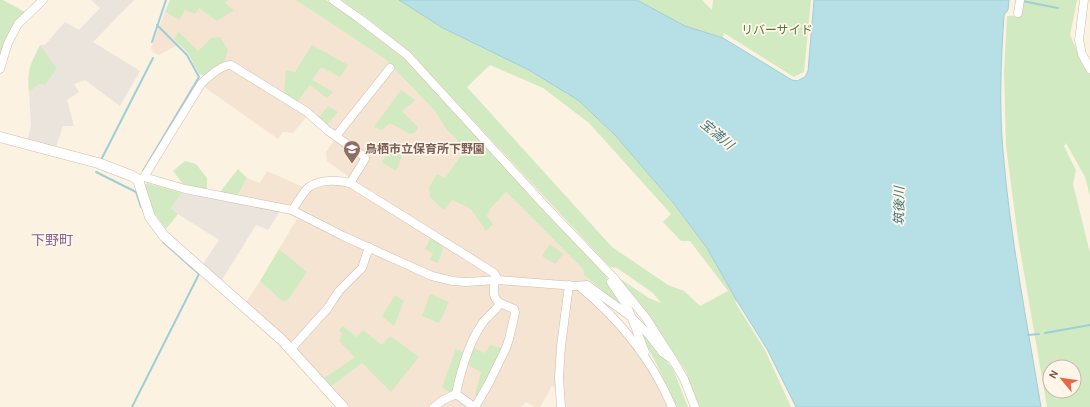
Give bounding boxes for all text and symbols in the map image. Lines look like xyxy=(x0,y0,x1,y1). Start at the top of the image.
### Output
park label: リバーサイド xyxy=(741,23,813,37)
water label: 宝満川 xyxy=(697,116,738,154)
school or university icon: 鳥栖市立保育所下野園 xyxy=(342,139,362,164)
place label: 鳥栖市立保育所下野園 xyxy=(365,142,485,156)
water label: 筑後川 xyxy=(891,184,907,226)
district label: 下野町 xyxy=(31,232,73,249)
north arrow xyxy=(1042,359,1082,399)
text: N xyxy=(1046,368,1061,381)

